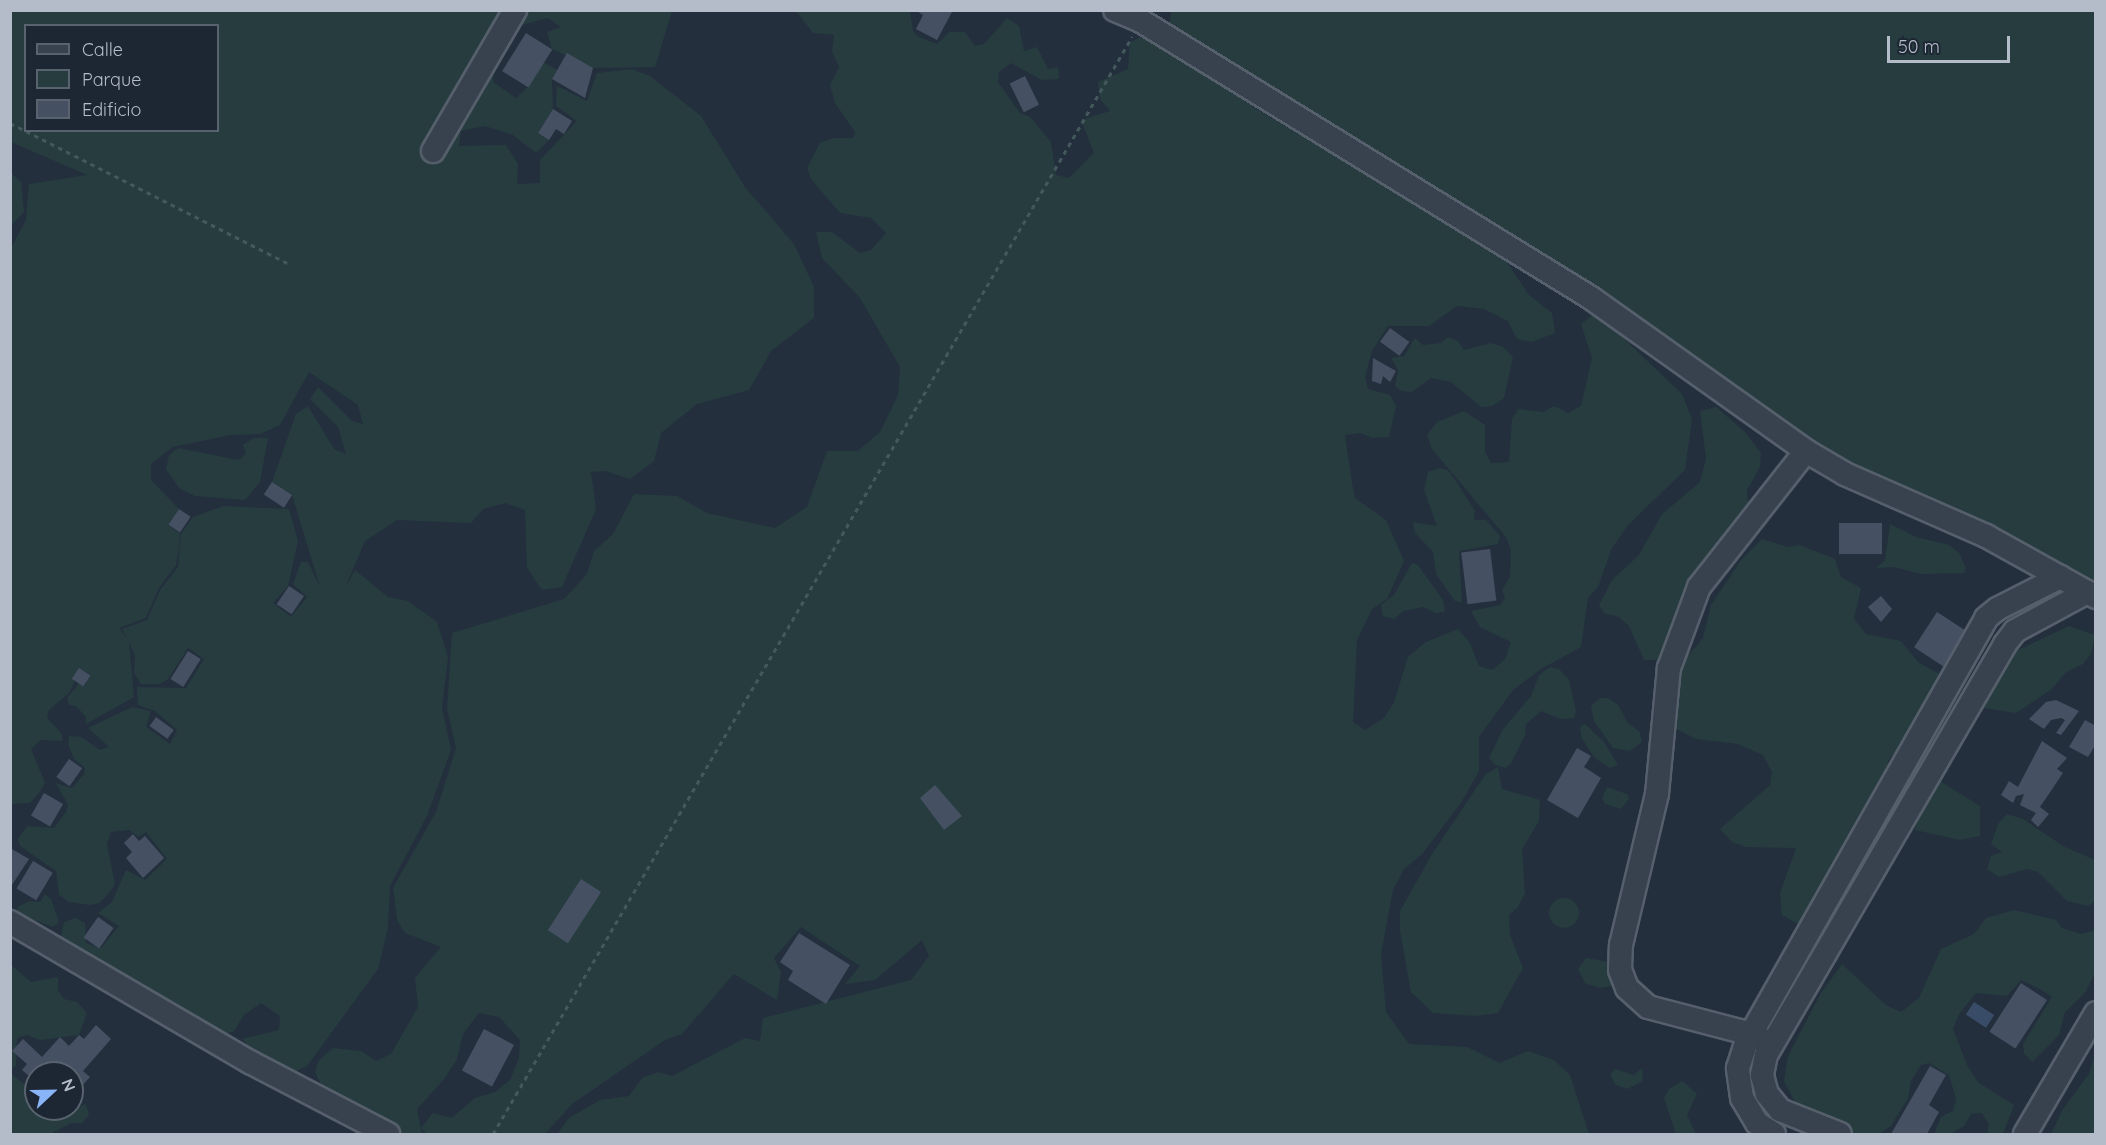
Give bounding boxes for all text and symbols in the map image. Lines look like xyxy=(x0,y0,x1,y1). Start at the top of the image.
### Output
legend xyxy=(24,24,219,132)
scale bar xyxy=(1890,24,2013,62)
text: 50 m xyxy=(1898,35,1940,58)
text: Calle xyxy=(82,38,123,61)
text: Parque xyxy=(82,68,141,91)
text: Edificio xyxy=(82,98,141,121)
north arrow xyxy=(24,1061,84,1121)
text: N xyxy=(57,1076,80,1094)

